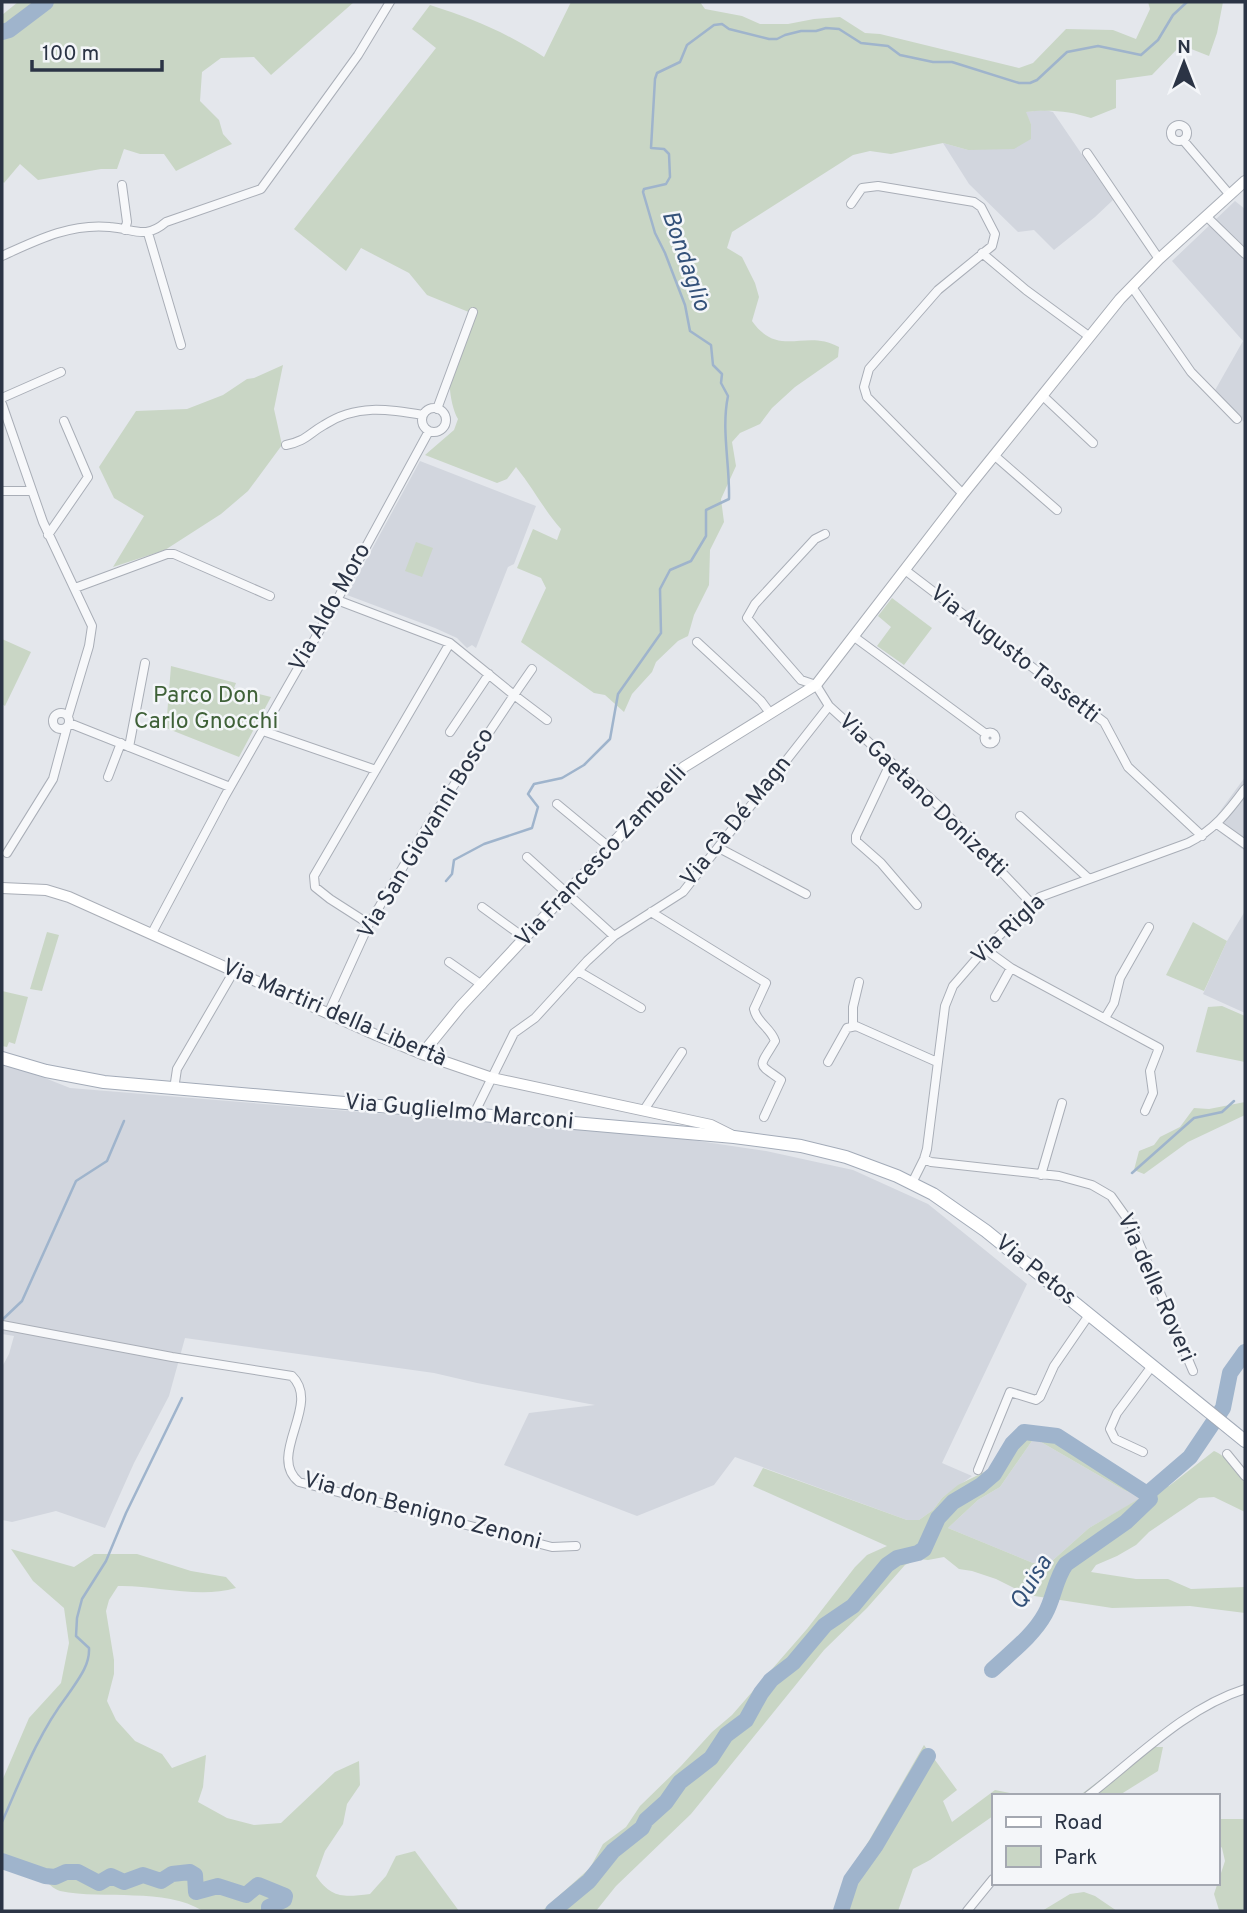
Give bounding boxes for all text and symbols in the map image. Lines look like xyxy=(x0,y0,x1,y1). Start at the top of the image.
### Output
scale bar xyxy=(32,28,161,72)
north arrow xyxy=(1149,28,1219,98)
text: N xyxy=(1177,36,1191,60)
text: 100 m xyxy=(42,41,99,68)
water label: Bondaglio xyxy=(654,207,716,315)
street label: Via Aldo Moro xyxy=(284,539,378,677)
street label: Via Augusto Tassetti xyxy=(923,580,1105,730)
park label: Parco Don Carlo Gnocchi xyxy=(134,682,278,737)
street label: Via Gaetano Donizetti xyxy=(831,708,1013,884)
street label: Via San Giovanni Bosco xyxy=(352,723,502,945)
street label: Via Cà Dé Magn xyxy=(675,751,799,893)
street label: Via Francesco Zambelli xyxy=(510,760,694,954)
street label: Via Rigla xyxy=(966,889,1052,971)
street label: Via Martiri della Libertà xyxy=(217,954,451,1074)
street label: Via Guglielmo Marconi xyxy=(343,1089,575,1137)
street label: Via delle Roveri xyxy=(1109,1209,1201,1367)
street label: Via Petos xyxy=(988,1229,1082,1313)
street label: Via don Benigno Zenoni xyxy=(300,1466,544,1558)
water label: Quisa xyxy=(1004,1550,1060,1616)
legend xyxy=(992,1794,1219,1885)
text: Road xyxy=(1054,1810,1103,1837)
text: Park xyxy=(1054,1845,1097,1872)

